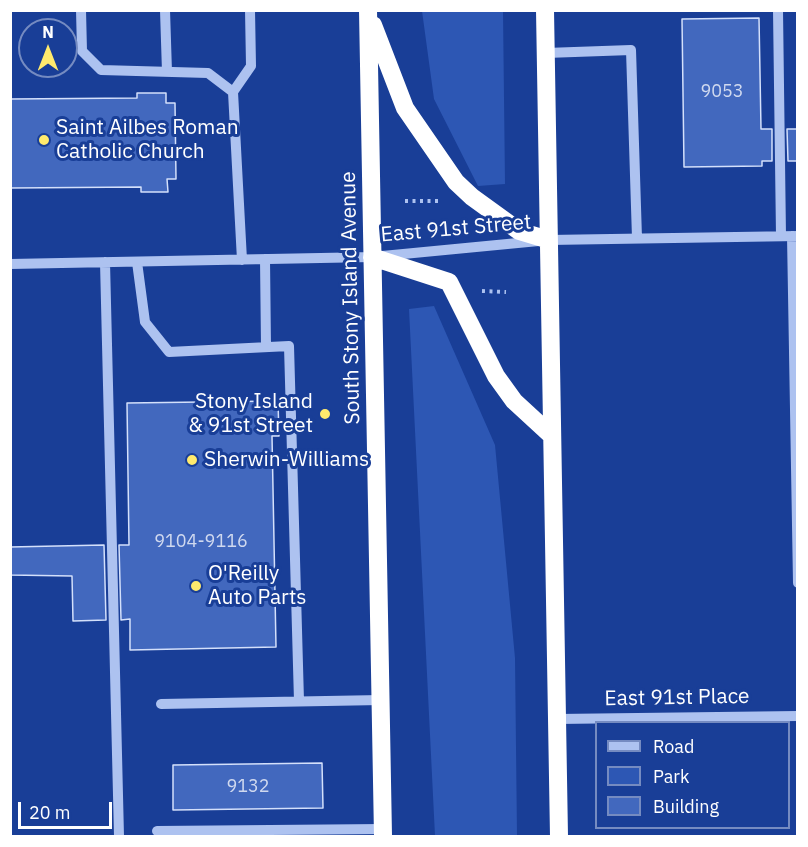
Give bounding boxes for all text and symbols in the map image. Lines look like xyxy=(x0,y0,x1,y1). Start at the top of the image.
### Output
north arrow xyxy=(18,18,78,78)
text: N xyxy=(42,22,54,42)
house number: 9053 xyxy=(700,81,744,103)
place label: Saint Ailbes Roman Catholic Church xyxy=(56,115,239,165)
marker: Saint Ailbes Roman Catholic Church xyxy=(37,133,51,147)
street label: South Stony Island Avenue xyxy=(336,171,366,425)
street label: East 91st Street xyxy=(380,210,532,248)
place label: Stony Island & 91st Street xyxy=(188,389,313,439)
marker: Stony Island & 91st Street xyxy=(318,407,332,421)
place label: Sherwin-Williams xyxy=(204,447,369,473)
marker: Sherwin-Williams xyxy=(185,453,199,467)
house number: 9104-9116 xyxy=(154,531,248,553)
place label: O'Reilly Auto Parts xyxy=(208,561,307,611)
marker: O'Reilly Auto Parts xyxy=(189,579,203,593)
street label: East 91st Place xyxy=(604,684,750,712)
legend xyxy=(595,721,790,829)
text: Road xyxy=(653,735,694,758)
text: Park xyxy=(653,765,689,788)
house number: 9132 xyxy=(226,776,270,798)
scale bar xyxy=(21,790,116,828)
text: Building xyxy=(653,795,719,818)
text: 20 m xyxy=(29,801,71,824)

